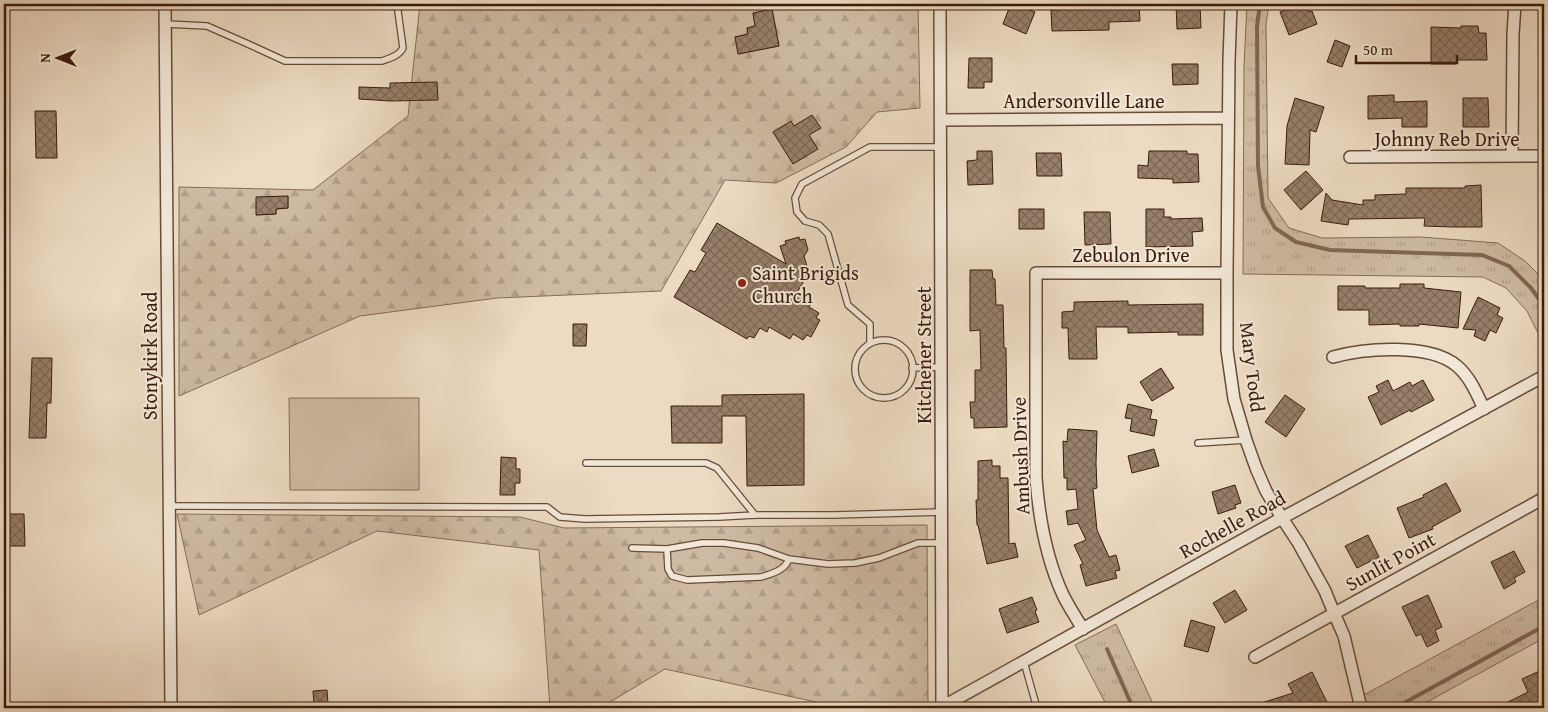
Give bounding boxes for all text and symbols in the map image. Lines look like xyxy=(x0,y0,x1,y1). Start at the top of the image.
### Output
north arrow xyxy=(32,32,82,82)
scale bar xyxy=(1356,32,1457,64)
text: 50 m xyxy=(1363,39,1394,60)
text: N xyxy=(35,53,55,63)
street label: Andersonville Lane xyxy=(1003,86,1165,115)
street label: Johnny Reb Drive xyxy=(1371,124,1520,153)
street label: Zebulon Drive xyxy=(1072,240,1190,269)
place label: Saint Brigids Church xyxy=(752,258,859,310)
marker: Saint Brigids Church xyxy=(736,277,748,289)
street label: Kitchener Street xyxy=(909,286,938,424)
street label: Stonykirk Road xyxy=(135,291,164,420)
street label: Mary Todd xyxy=(1233,320,1273,414)
street label: Ambush Drive xyxy=(1003,396,1037,516)
street label: Rochelle Road xyxy=(1173,483,1291,565)
street label: Sunlit Point xyxy=(1340,524,1440,598)

